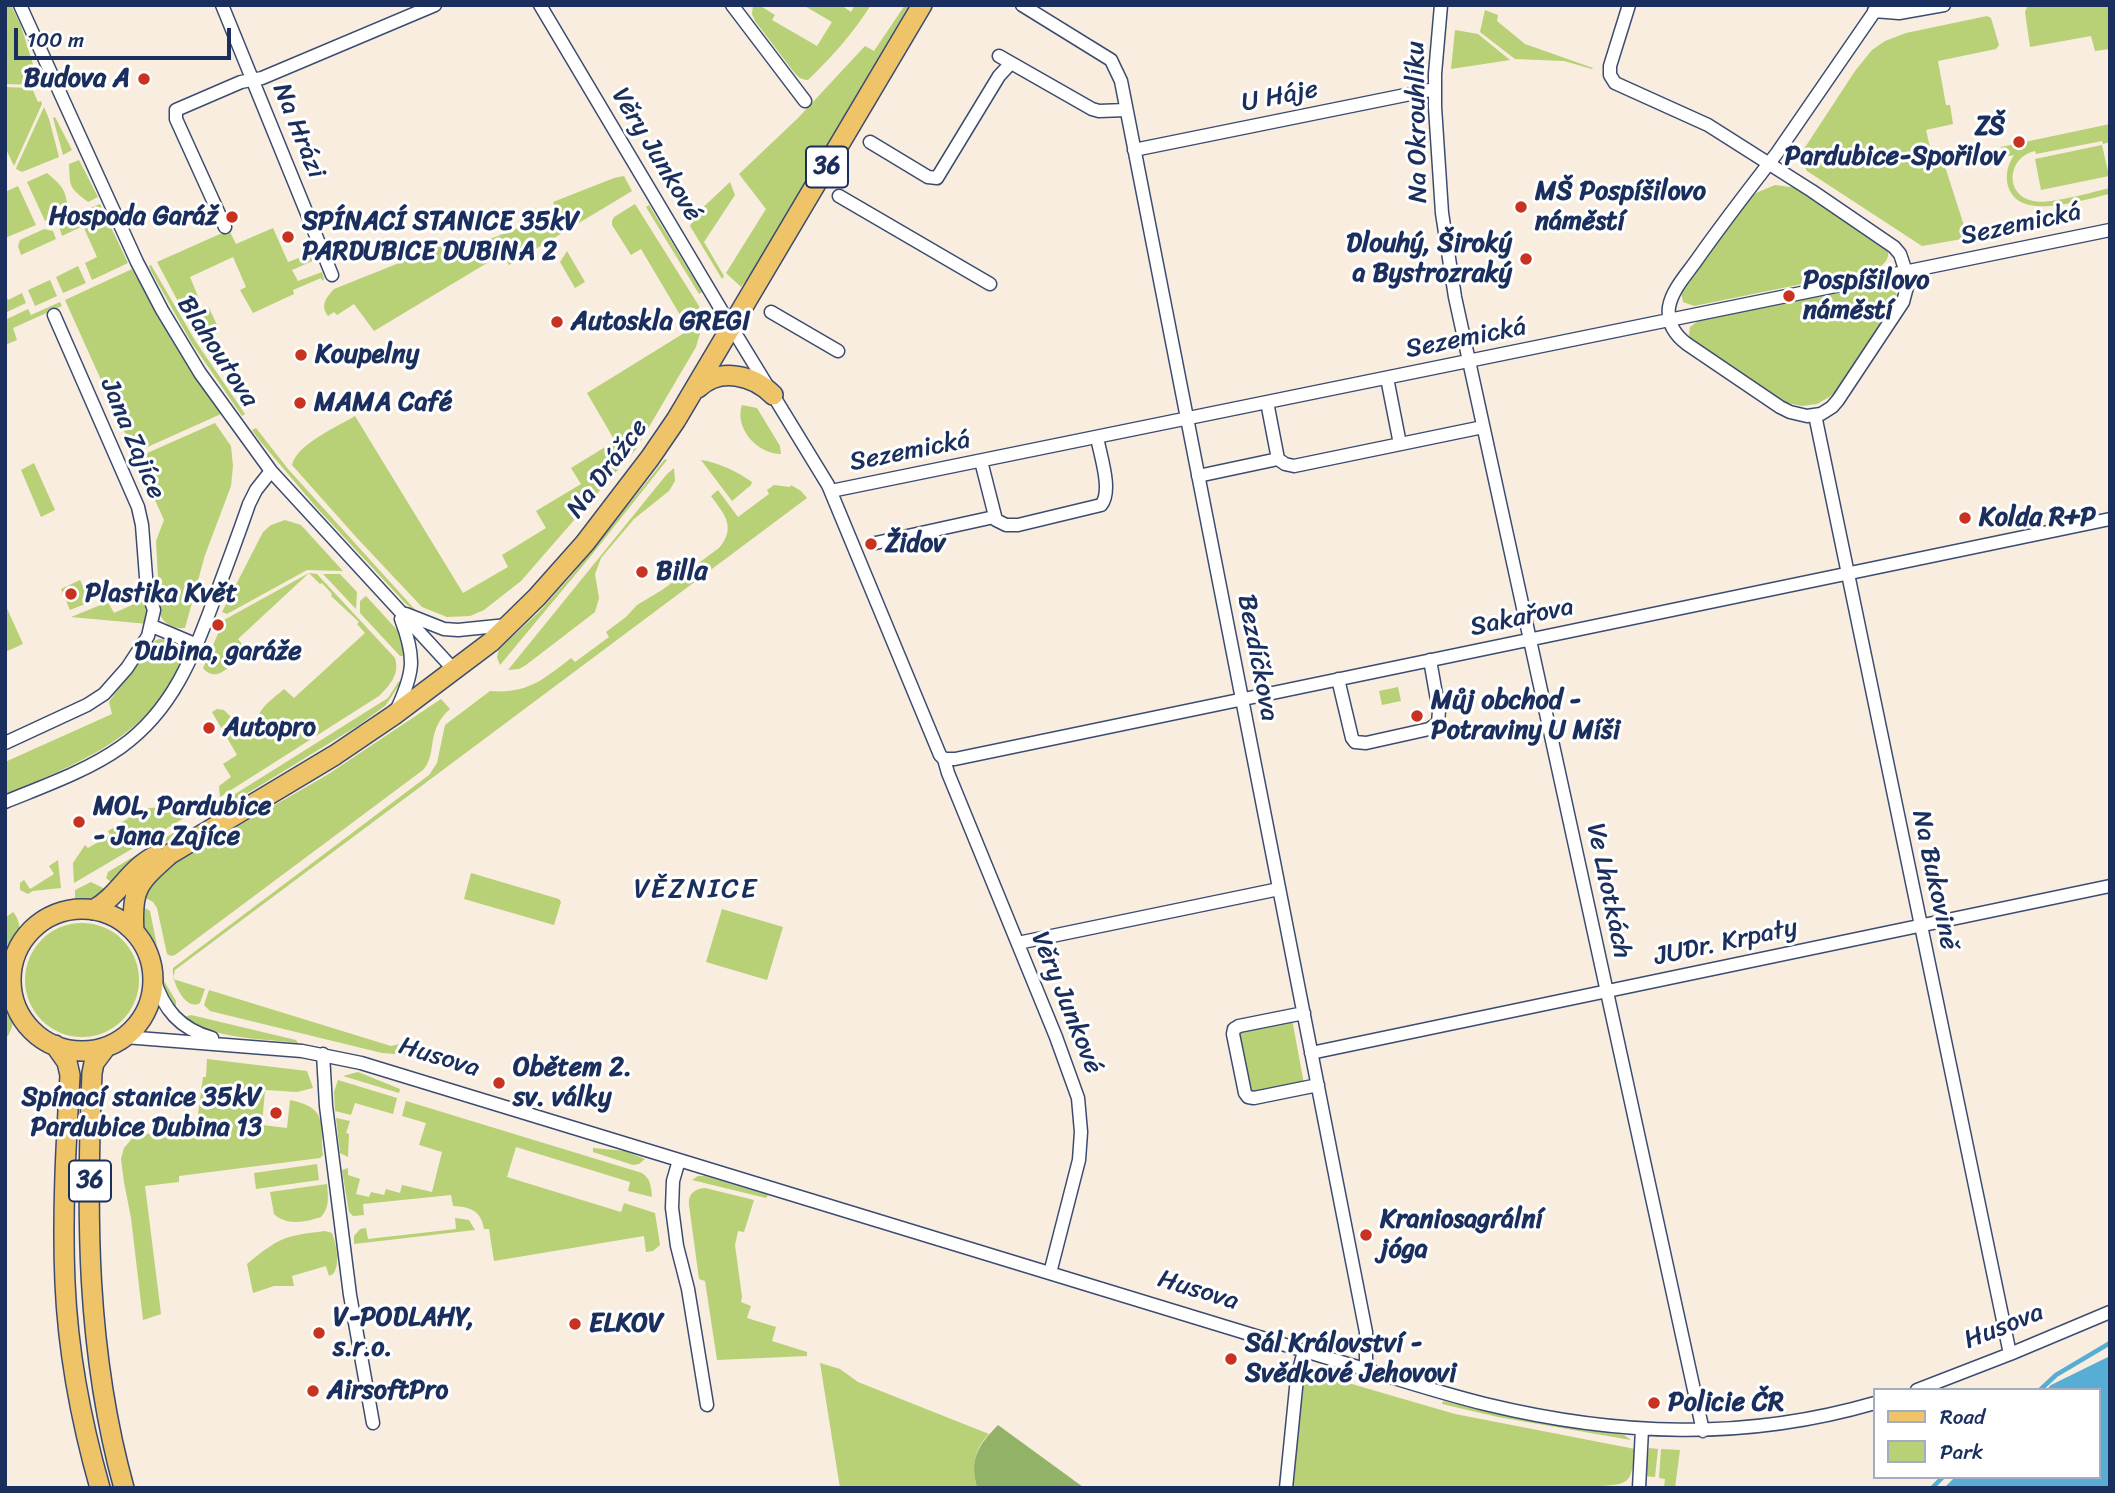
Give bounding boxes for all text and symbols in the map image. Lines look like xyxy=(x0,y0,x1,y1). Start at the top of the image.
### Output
scale bar xyxy=(18,14,234,58)
text: 100 m xyxy=(27,21,84,59)
street label: Na Okrouhlíku xyxy=(1401,41,1435,203)
place label: Budova A xyxy=(24,63,130,95)
marker: Budova A xyxy=(136,71,152,87)
street label: U Háje xyxy=(1239,74,1321,120)
street label: Na Hrázi xyxy=(265,79,331,183)
street label: Věry Junkové xyxy=(604,83,708,227)
place label: ZŠ Pardubice-Spořilov xyxy=(1785,111,2005,172)
marker: ZŠ Pardubice-Spořilov xyxy=(2011,134,2027,150)
road number: 36 xyxy=(806,146,848,188)
place label: MŠ Pospíšilovo náměstí xyxy=(1535,176,1706,238)
street label: Sezemická xyxy=(1958,197,2084,253)
marker: MŠ Pospíšilovo náměstí xyxy=(1513,199,1529,215)
place label: Hospoda Garáž xyxy=(49,201,218,233)
place label: SPÍNACÍ STANICE 35kV PARDUBICE DUBINA 2 xyxy=(302,206,580,268)
marker: Hospoda Garáž xyxy=(224,209,240,225)
place label: Dlouhý, Široký a Bystrozraký xyxy=(1346,228,1512,290)
marker: SPÍNACÍ STANICE 35kV PARDUBICE DUBINA 2 xyxy=(280,229,296,245)
marker: Dlouhý, Široký a Bystrozraký xyxy=(1518,251,1534,267)
place label: Pospíšilovo náměstí xyxy=(1803,265,1930,326)
marker: Pospíšilovo náměstí xyxy=(1781,288,1797,304)
street label: Blahoutova xyxy=(169,290,265,414)
place label: Autoskla GREGI xyxy=(571,306,750,338)
street label: Sezemická xyxy=(1403,312,1529,366)
marker: Autoskla GREGI xyxy=(549,314,565,330)
place label: Koupelny xyxy=(315,339,419,371)
marker: Koupelny xyxy=(293,347,309,363)
street label: Jana Zajíce xyxy=(93,374,171,504)
place label: MAMA Café xyxy=(314,387,452,419)
marker: MAMA Café xyxy=(292,395,308,411)
street label: Na Drážce xyxy=(561,413,655,525)
street label: Sezemická xyxy=(847,425,973,479)
place label: Kolda R+P xyxy=(1979,502,2096,534)
marker: Kolda R+P xyxy=(1957,510,1973,526)
place label: Židov xyxy=(885,528,945,560)
marker: Židov xyxy=(863,536,879,552)
place label: Billa xyxy=(656,556,707,588)
marker: Billa xyxy=(634,564,650,580)
place label: Plastika Květ xyxy=(85,578,237,610)
marker: Plastika Květ xyxy=(63,586,79,602)
street label: Bezdíčkova xyxy=(1229,592,1285,724)
street label: Sakařova xyxy=(1467,592,1577,644)
marker: Dubina, garáže xyxy=(210,617,226,633)
place label: Dubina, garáže xyxy=(134,636,302,668)
place label: Můj obchod - Potraviny U Míši xyxy=(1431,685,1620,746)
marker: Můj obchod - Potraviny U Míši xyxy=(1409,708,1425,724)
place label: Autopro xyxy=(223,712,316,744)
marker: Autopro xyxy=(201,720,217,736)
place label: MOL, Pardubice - Jana Zajíce xyxy=(93,791,271,852)
street label: Na Bukovině xyxy=(1904,807,1964,953)
marker: MOL, Pardubice - Jana Zajíce xyxy=(71,814,87,830)
street label: Ve Lhotkách xyxy=(1578,821,1638,961)
district label: VĚZNICE xyxy=(635,873,757,907)
street label: JUDr. Krpaty xyxy=(1652,913,1800,973)
street label: Věry Junkové xyxy=(1023,927,1109,1079)
street label: Husova xyxy=(395,1031,483,1085)
place label: Obětem 2. sv. války xyxy=(513,1052,632,1114)
marker: Obětem 2. sv. války xyxy=(491,1075,507,1091)
place label: Spínací stanice 35kV Pardubice Dubina 13 xyxy=(21,1082,262,1144)
marker: Spínací stanice 35kV Pardubice Dubina 13 xyxy=(268,1105,284,1121)
road number: 36 xyxy=(69,1161,111,1202)
place label: Kraniosagrální jóga xyxy=(1380,1204,1543,1266)
marker: Kraniosagrální jóga xyxy=(1358,1227,1374,1243)
street label: Husova xyxy=(1154,1264,1242,1318)
street label: Husova xyxy=(1960,1297,2048,1357)
place label: V-PODLAHY, s.r.o. xyxy=(333,1302,474,1364)
place label: ELKOV xyxy=(589,1308,664,1340)
marker: ELKOV xyxy=(567,1316,583,1332)
marker: V-PODLAHY, s.r.o. xyxy=(311,1325,327,1341)
place label: Sál Království - Svědkové Jehovovi xyxy=(1245,1328,1456,1390)
marker: Sál Království - Svědkové Jehovovi xyxy=(1223,1351,1239,1367)
place label: AirsoftPro xyxy=(327,1375,448,1407)
marker: AirsoftPro xyxy=(305,1383,321,1399)
place label: Policie ČR xyxy=(1668,1387,1784,1419)
legend xyxy=(1874,1388,2101,1479)
marker: Policie ČR xyxy=(1646,1395,1662,1411)
text: Road xyxy=(1940,1398,1985,1436)
text: Park xyxy=(1940,1433,1983,1471)

